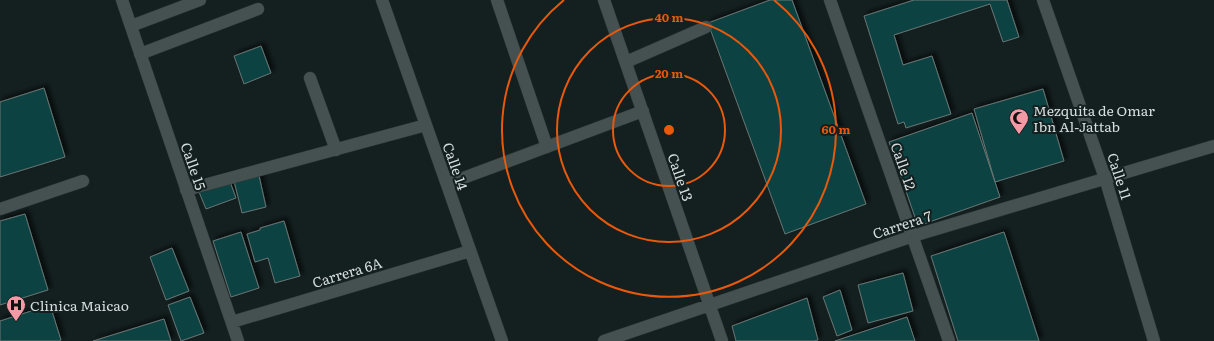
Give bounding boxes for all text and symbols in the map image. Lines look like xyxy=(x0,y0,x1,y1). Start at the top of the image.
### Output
text: 40 m xyxy=(655,8,684,26)
text: 20 m xyxy=(655,64,683,82)
place label: Mezquita de Omar Ibn Al-Jattab xyxy=(1033,100,1155,136)
mosque icon: Mezquita de Omar Ibn Al-Jattab xyxy=(1008,107,1030,135)
text: 60 m xyxy=(822,120,850,138)
centre of rings xyxy=(662,123,676,137)
street label: Calle 15 xyxy=(177,139,211,193)
street label: Calle 14 xyxy=(439,139,474,193)
street label: Calle 12 xyxy=(887,139,921,193)
street label: Calle 13 xyxy=(663,150,699,204)
street label: Calle 11 xyxy=(1103,150,1137,202)
street label: Carrera 7 xyxy=(870,205,934,243)
street label: Carrera 6A xyxy=(310,252,385,292)
hospital icon: Clinica Maicao xyxy=(5,294,27,322)
place label: Clinica Maicao xyxy=(30,295,129,315)

